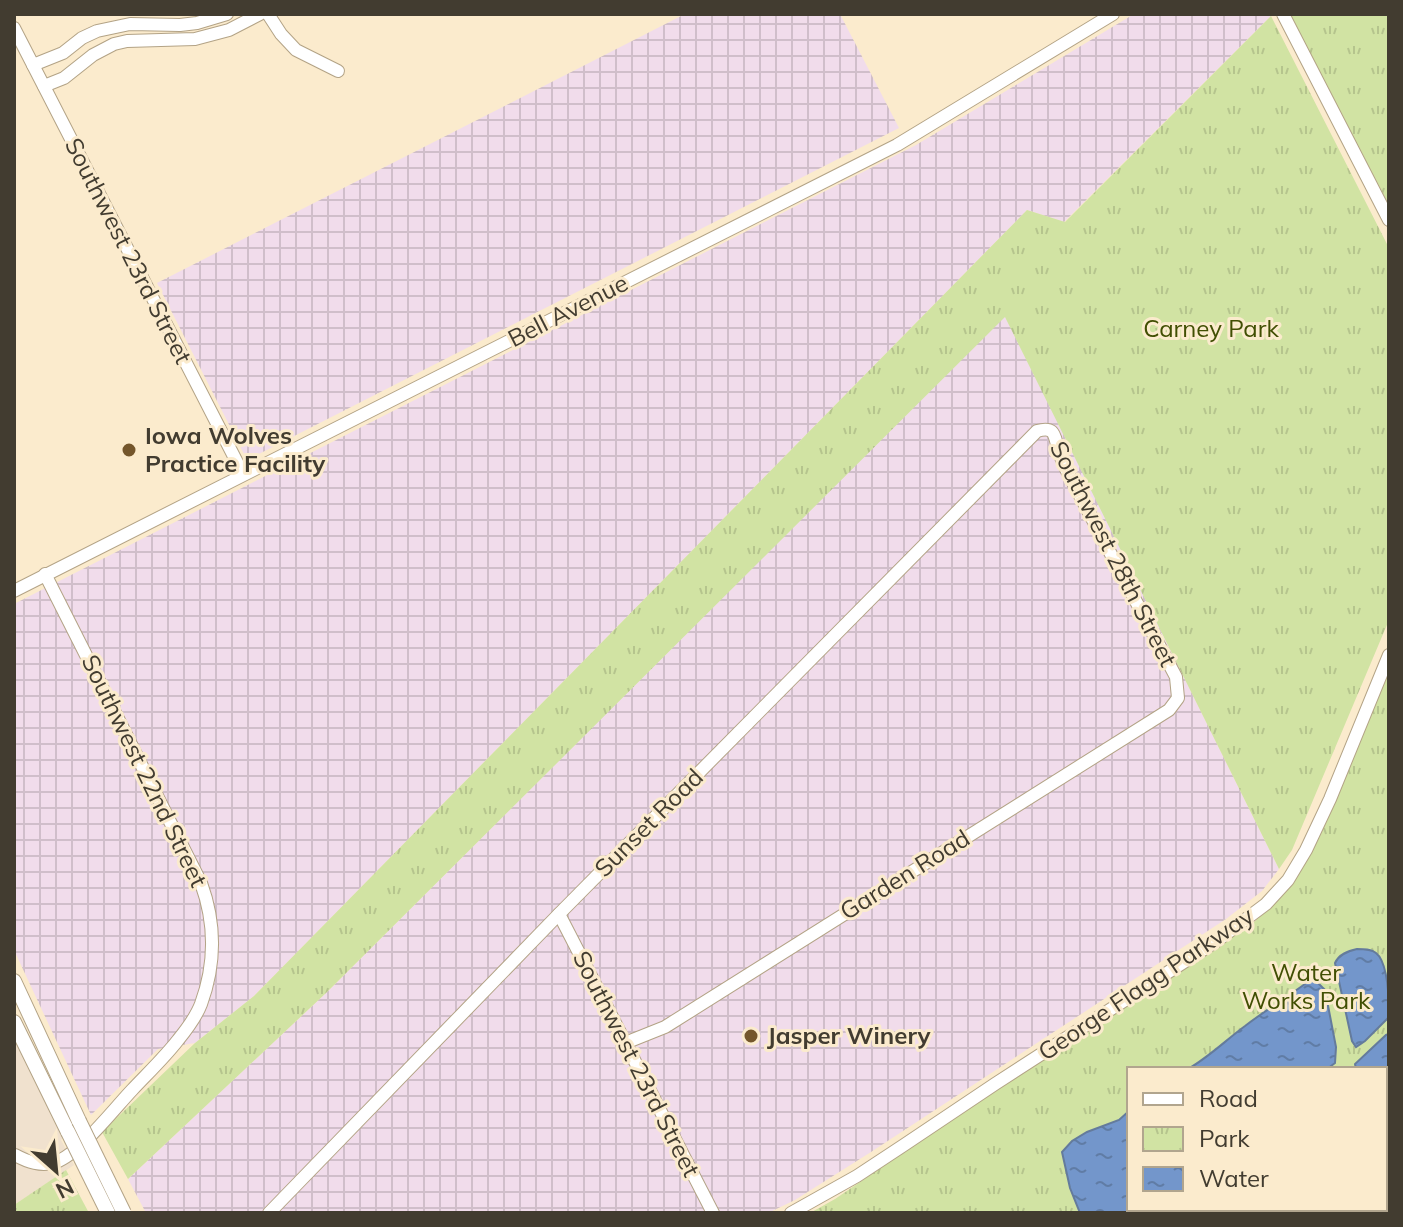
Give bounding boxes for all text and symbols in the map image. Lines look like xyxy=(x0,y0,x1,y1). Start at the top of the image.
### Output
street label: Southwest 23rd Street xyxy=(59,133,199,368)
street label: Bell Avenue xyxy=(503,267,633,353)
park label: Carney Park xyxy=(1143,313,1279,343)
place label: Iowa Wolves Practice Facility xyxy=(145,420,326,478)
street label: Southwest 28th Street xyxy=(1044,436,1184,671)
marker: Iowa Wolves Practice Facility xyxy=(120,441,138,459)
street label: Southwest 22nd Street xyxy=(76,649,214,892)
street label: Sunset Road xyxy=(588,762,709,883)
street label: Garden Road xyxy=(834,822,975,926)
street label: George Flagg Parkway xyxy=(1032,900,1259,1066)
street label: Southwest 23rd Street xyxy=(567,946,707,1181)
park label: Water Works Park xyxy=(1242,957,1371,1015)
place label: Jasper Winery xyxy=(767,1020,932,1050)
marker: Jasper Winery xyxy=(742,1027,760,1045)
legend xyxy=(1127,1067,1387,1211)
text: Road xyxy=(1199,1083,1258,1113)
text: Park xyxy=(1199,1123,1250,1153)
north arrow xyxy=(16,1131,96,1211)
text: Water xyxy=(1199,1163,1269,1193)
text: N xyxy=(51,1173,79,1205)

